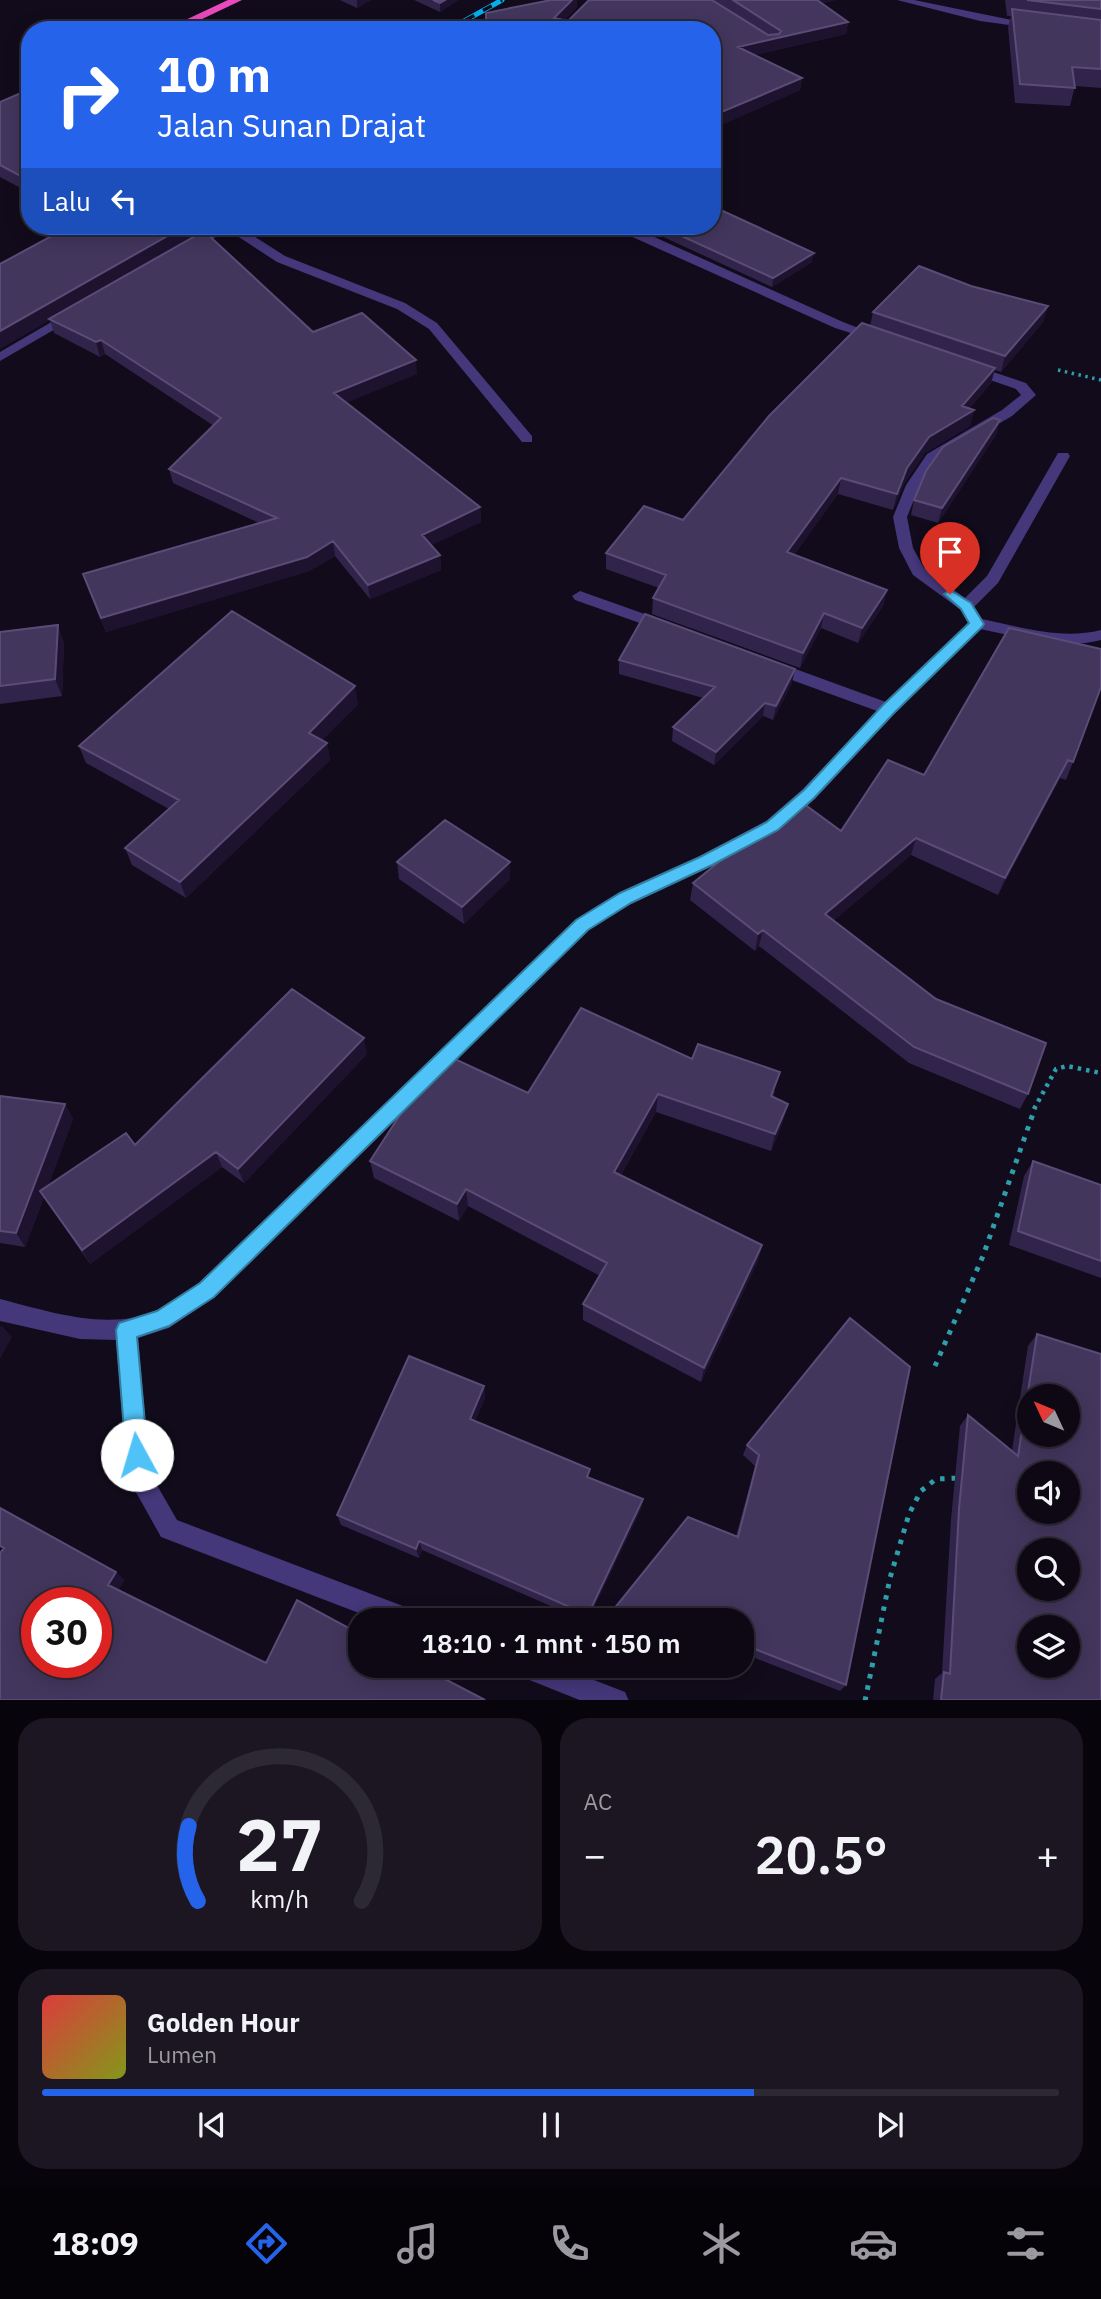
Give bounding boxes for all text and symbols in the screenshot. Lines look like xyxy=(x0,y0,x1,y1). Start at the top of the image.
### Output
text: 10 m xyxy=(157,42,271,105)
icon: right xyxy=(42,49,133,140)
text: Jalan Sunan Drajat xyxy=(157,104,426,146)
icon: left xyxy=(105,182,143,220)
text: Lalu xyxy=(42,184,91,218)
pin xyxy=(920,522,980,594)
icon: arrive xyxy=(931,533,969,571)
north arrow xyxy=(1017,1384,1080,1447)
map controls xyxy=(1017,1384,1080,1678)
position arrow xyxy=(100,1418,174,1492)
button: sound xyxy=(1017,1461,1080,1524)
button: search xyxy=(1017,1538,1080,1601)
speed limit sign: 30 xyxy=(21,1587,112,1678)
button: layers xyxy=(1017,1615,1080,1678)
text: 18:10 · 1 mnt · 150 m xyxy=(421,1626,681,1660)
text: AC xyxy=(584,1786,612,1816)
text: 27 xyxy=(236,1796,323,1891)
text: 20.5° xyxy=(754,1821,888,1888)
text: − xyxy=(584,1830,606,1879)
text: + xyxy=(1036,1830,1059,1879)
text: km/h xyxy=(250,1881,309,1914)
text: Golden Hour xyxy=(147,2005,300,2039)
text: Lumen xyxy=(147,2039,217,2069)
icon: previous xyxy=(193,2106,231,2144)
icon: pause xyxy=(532,2106,570,2144)
icon: next xyxy=(871,2106,909,2144)
icon: directions xyxy=(242,2219,291,2268)
icon: music xyxy=(393,2219,442,2268)
icon: phone xyxy=(545,2219,594,2268)
icon: climate xyxy=(697,2219,746,2268)
icon: car xyxy=(849,2219,898,2268)
icon: filters xyxy=(1001,2219,1050,2268)
text: 18:09 xyxy=(51,2222,139,2264)

